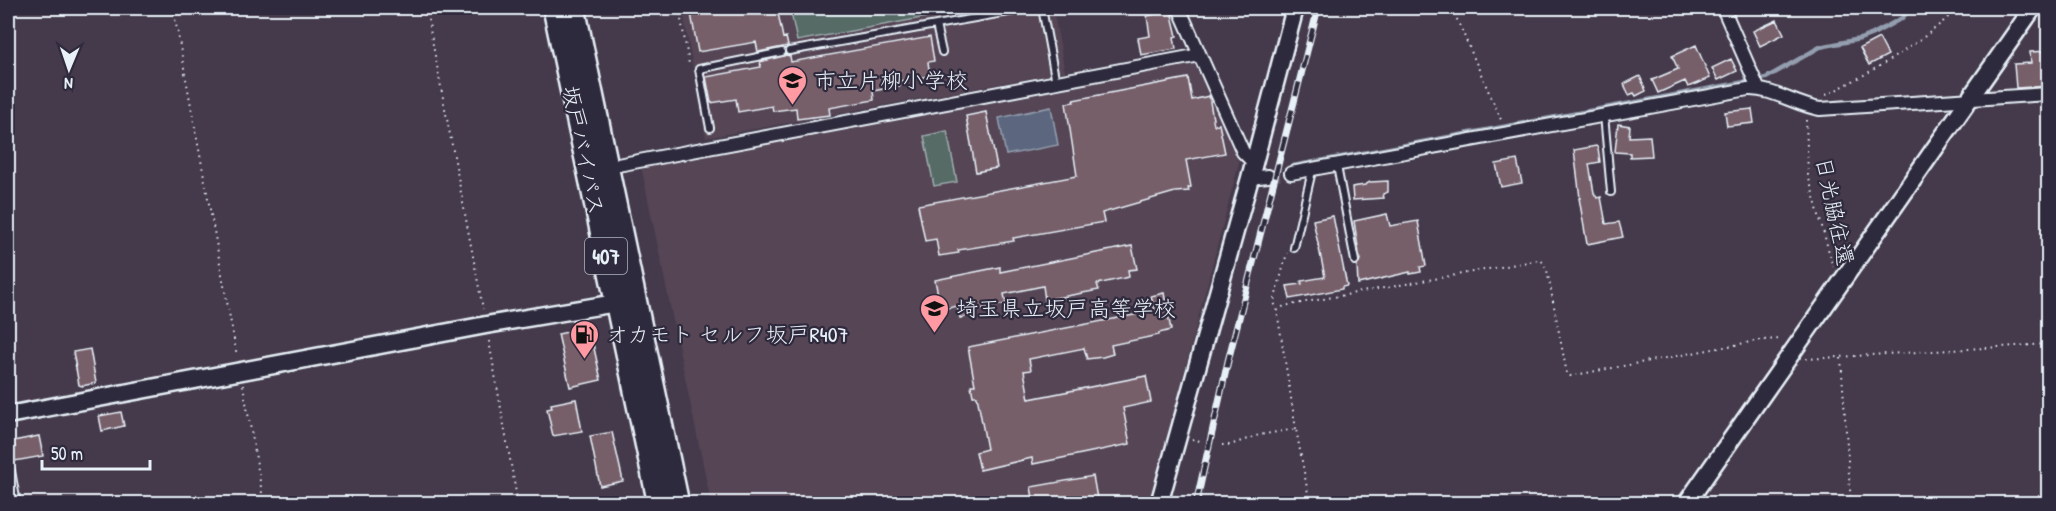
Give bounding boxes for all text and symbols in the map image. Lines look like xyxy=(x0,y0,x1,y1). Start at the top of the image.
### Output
north arrow xyxy=(39,39,99,99)
school or university icon: 市立片柳小学校 xyxy=(777,64,809,106)
place label: 市立片柳小学校 xyxy=(814,65,968,95)
text: N xyxy=(63,73,73,95)
street label: 坂戸バイパス xyxy=(556,83,612,217)
street label: 日光脇往還 xyxy=(1809,154,1861,268)
road number: 407 xyxy=(585,238,627,274)
school or university icon: 埼玉県立坂戸高等学校 xyxy=(919,292,951,334)
place label: 埼玉県立坂戸高等学校 xyxy=(956,293,1176,323)
fuel station icon: オカモト セルフ坂戸R407 xyxy=(569,318,601,360)
place label: オカモト セルフ坂戸R407 xyxy=(606,319,849,349)
scale bar xyxy=(42,433,150,471)
text: 50 m xyxy=(51,441,83,466)

